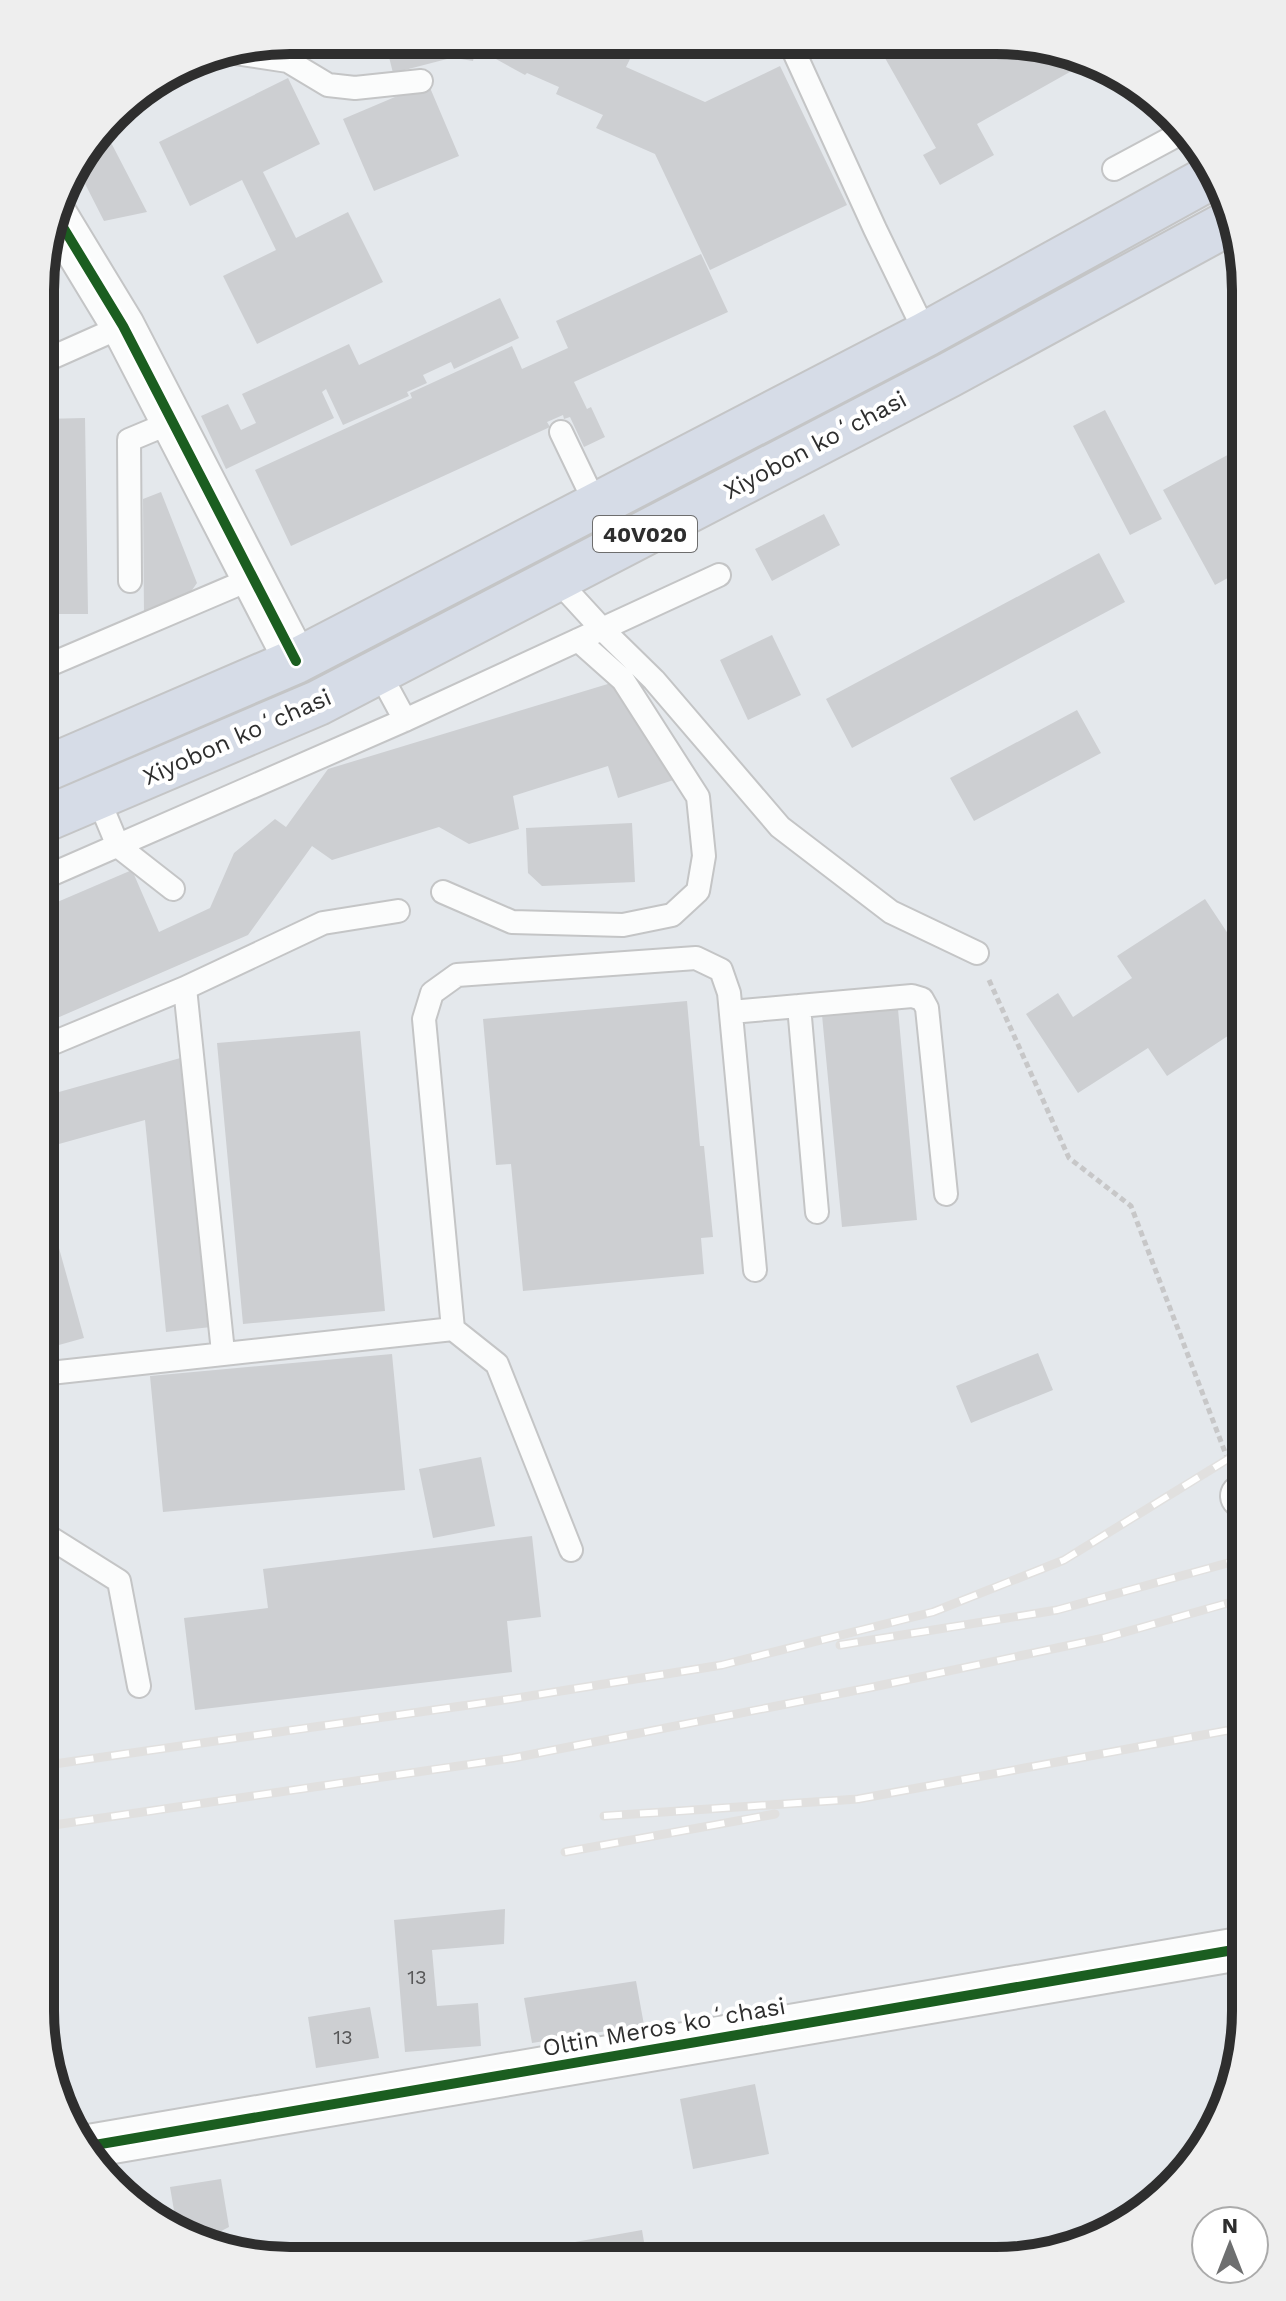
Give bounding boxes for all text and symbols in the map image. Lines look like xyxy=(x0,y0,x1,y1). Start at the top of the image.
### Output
street label: Xiyobon koʻchasi xyxy=(719,385,911,505)
road number: 40V020 xyxy=(593,516,697,552)
street label: Xiyobon koʻchasi xyxy=(139,683,335,791)
house number: 13 xyxy=(407,1965,427,1989)
street label: Oltin Meros koʻchasi xyxy=(540,1992,788,2062)
house number: 13 xyxy=(333,2025,353,2049)
north arrow xyxy=(1190,2205,1270,2285)
text: N xyxy=(1222,2213,1238,2238)

